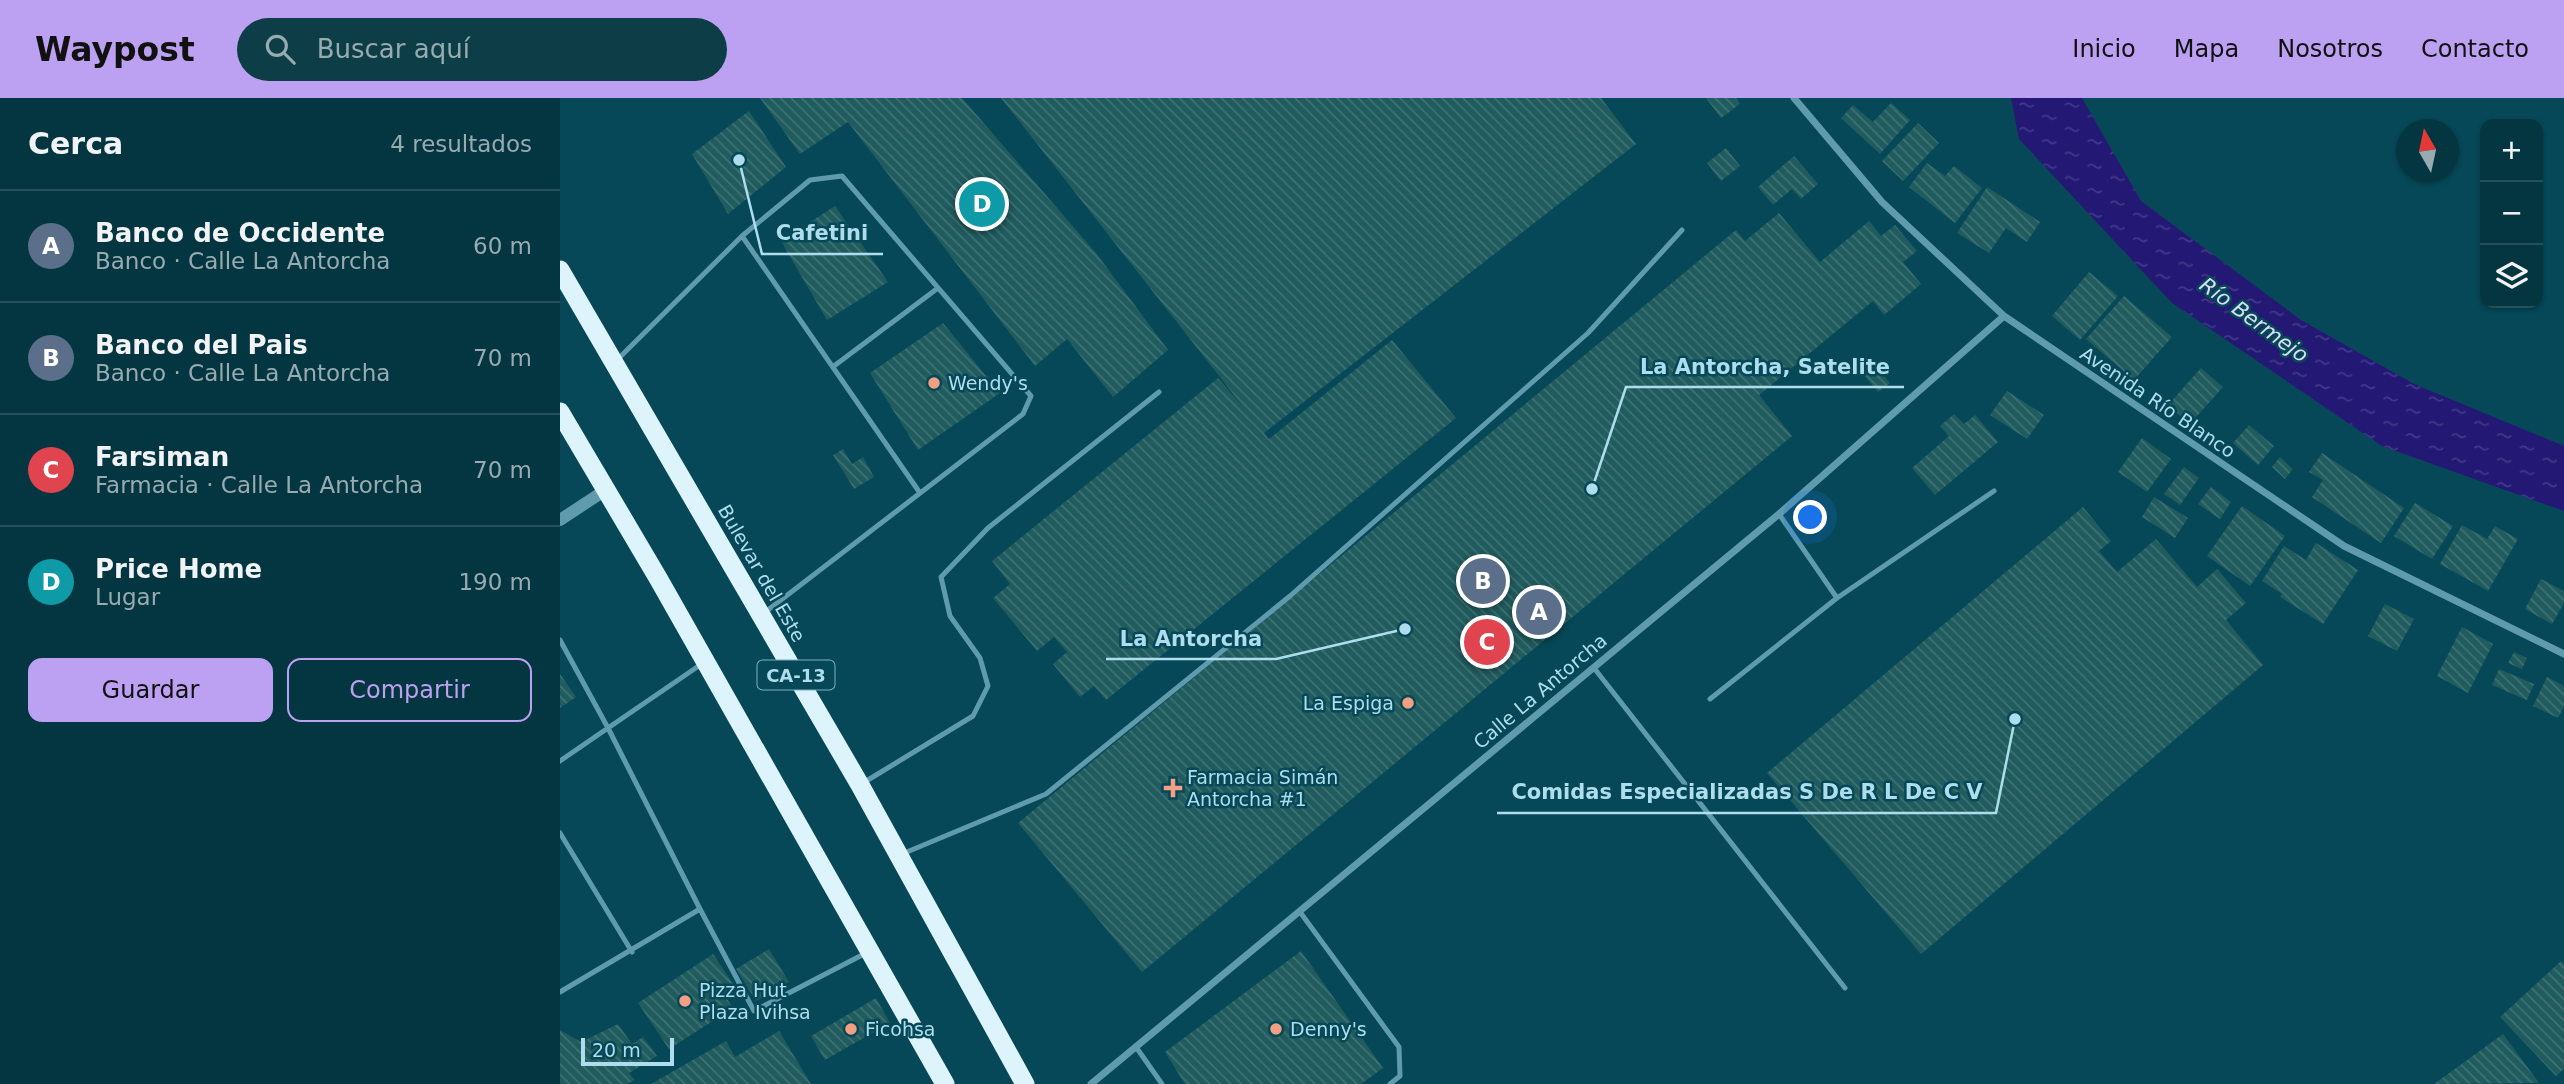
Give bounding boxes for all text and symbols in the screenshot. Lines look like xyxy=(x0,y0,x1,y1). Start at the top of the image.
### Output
search box xyxy=(237,18,727,81)
text: Waypost xyxy=(35,30,195,69)
icon: search xyxy=(261,30,299,68)
text: Buscar aquí xyxy=(317,34,470,64)
text: Inicio xyxy=(2072,35,2136,63)
text: Mapa xyxy=(2174,35,2239,63)
text: Nosotros xyxy=(2277,35,2383,63)
text: Contacto xyxy=(2421,35,2529,63)
north arrow xyxy=(2396,119,2459,182)
map controls xyxy=(2480,119,2543,308)
button: + xyxy=(2480,119,2543,182)
text: Cerca xyxy=(28,126,123,161)
text: 4 resultados xyxy=(390,131,532,157)
pin: D xyxy=(959,178,1005,230)
button: − xyxy=(2480,182,2543,245)
callout: Cafetini xyxy=(762,212,883,254)
text: Banco de Occidente xyxy=(95,218,385,248)
text: Cafetini xyxy=(776,221,868,245)
text: A xyxy=(42,233,60,259)
text: 60 m xyxy=(473,233,532,259)
button: layers xyxy=(2480,245,2543,308)
text: Banco · Calle La Antorcha xyxy=(95,248,390,274)
water label: Río Bermejo xyxy=(2195,273,2313,367)
text: Banco del Pais xyxy=(95,330,308,360)
street label: Avenida Río Blanco xyxy=(2076,342,2240,462)
text: B xyxy=(42,345,60,371)
text: 70 m xyxy=(473,345,532,371)
callout: La Antorcha, Satelite xyxy=(1626,345,1904,387)
text: La Antorcha, Satelite xyxy=(1640,355,1890,379)
text: Banco · Calle La Antorcha xyxy=(95,360,390,386)
place label: Wendy's xyxy=(948,372,1028,394)
marker: Wendy's xyxy=(926,375,942,391)
text: Farsiman xyxy=(95,442,229,472)
text: C xyxy=(43,457,59,483)
text: 70 m xyxy=(473,457,532,483)
text: Farmacia · Calle La Antorcha xyxy=(95,472,423,498)
street label: Bulevar del Este xyxy=(714,500,810,646)
your location xyxy=(1793,500,1827,534)
text: Price Home xyxy=(95,554,262,584)
pin: B xyxy=(1460,555,1506,607)
text: D xyxy=(41,569,61,595)
text: 190 m xyxy=(458,569,532,595)
text: Lugar xyxy=(95,584,160,610)
pin: A xyxy=(1516,586,1562,638)
pin: C xyxy=(1464,616,1510,668)
callout: La Antorcha xyxy=(1106,617,1276,659)
text: La Antorcha xyxy=(1120,627,1262,651)
street label: Calle La Antorcha xyxy=(1469,629,1611,753)
button: Guardar xyxy=(28,658,273,722)
button: Compartir xyxy=(287,658,532,722)
road number: CA-13 xyxy=(758,660,834,690)
place label: La Espiga xyxy=(1303,692,1394,714)
marker: La Espiga xyxy=(1400,695,1416,711)
place label: Farmacia Simán Antorcha #1 xyxy=(1187,766,1338,810)
callout: Comidas Especializadas S De R L De C V xyxy=(1497,771,1996,813)
marker: Farmacia Simán Antorcha #1 xyxy=(1165,780,1181,796)
text: Comidas Especializadas S De R L De C V xyxy=(1511,780,1983,804)
place label: Pizza Hut Plaza Ivihsa xyxy=(699,979,811,1023)
marker: Pizza Hut Plaza Ivihsa xyxy=(677,993,693,1009)
place label: Ficohsa xyxy=(865,1018,935,1040)
place label: Denny's xyxy=(1290,1018,1367,1040)
marker: Ficohsa xyxy=(843,1021,859,1037)
marker: Denny's xyxy=(1268,1021,1284,1037)
scale bar xyxy=(581,1035,674,1067)
text: 20 m xyxy=(592,1039,641,1061)

